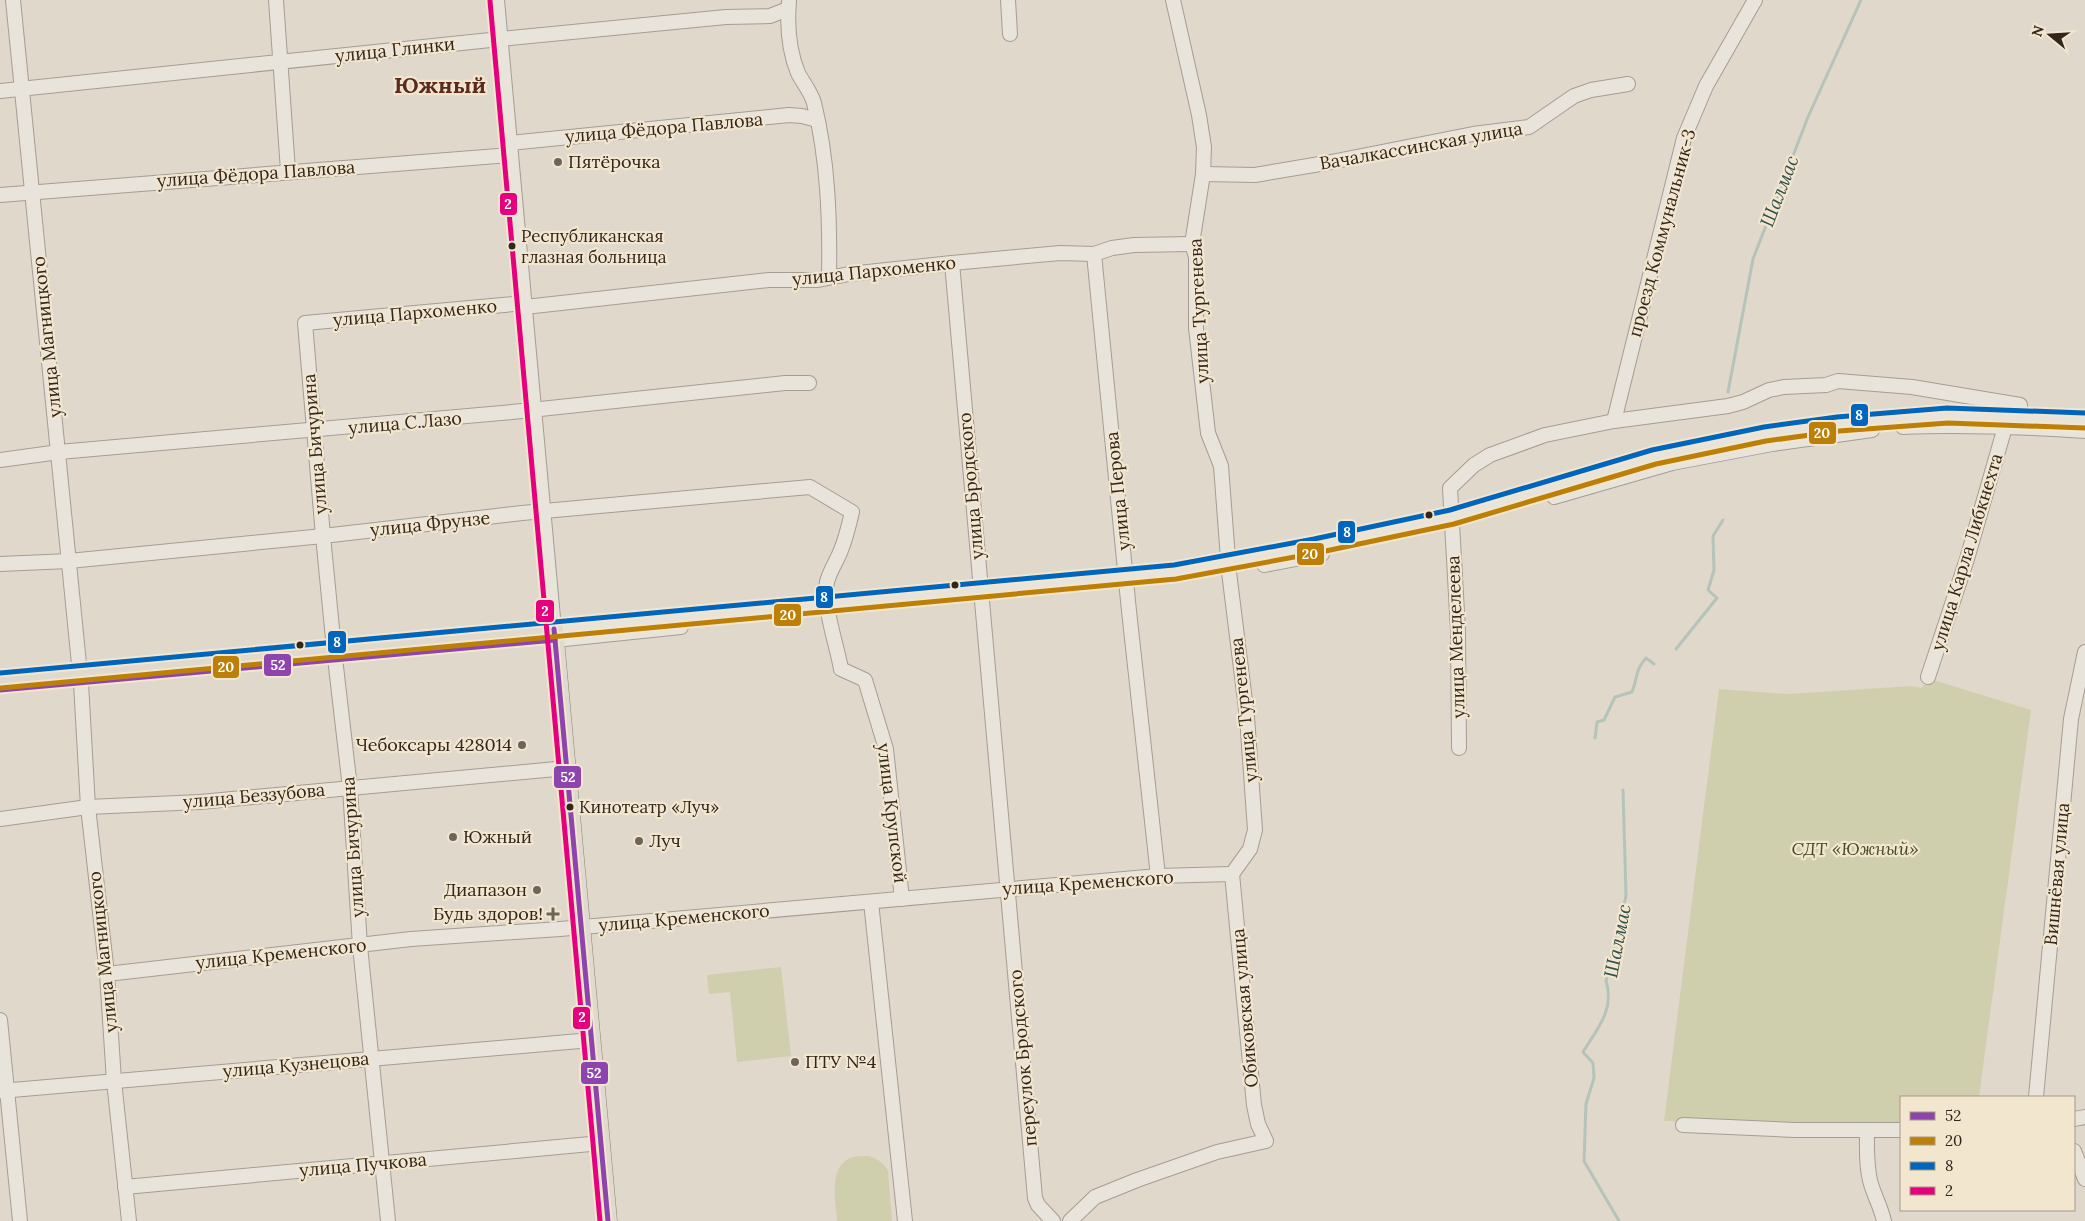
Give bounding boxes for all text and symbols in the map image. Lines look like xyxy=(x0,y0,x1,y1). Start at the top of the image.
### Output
north arrow xyxy=(2025,10,2075,60)
text: N xyxy=(2027,23,2048,39)
street label: улица Глинки xyxy=(334,32,456,67)
district label: Южный xyxy=(394,71,486,99)
street label: улица Фёдора Павлова xyxy=(564,107,764,148)
street label: Вачалкассинская улица xyxy=(1318,116,1524,175)
street label: проезд Коммунальник-3 xyxy=(1623,126,1700,340)
place label: Пятёрочка xyxy=(568,150,660,173)
water label: Шалмас xyxy=(1754,152,1804,230)
street label: улица Фёдора Павлова xyxy=(156,155,356,192)
marker: Пятёрочка xyxy=(552,156,564,168)
line badge: 2 xyxy=(499,192,518,216)
text: 2 xyxy=(504,195,512,213)
place label: Республиканская глазная больница xyxy=(521,225,667,268)
street label: улица Тургенева xyxy=(1183,238,1214,384)
marker: Республиканская глазная больница xyxy=(507,241,517,251)
street label: улица Пархоменко xyxy=(791,250,957,291)
street label: улица Магницкого xyxy=(27,255,66,419)
street label: улица Пархоменко xyxy=(332,294,498,331)
street label: улица Бичурина xyxy=(297,373,332,515)
line badge: 8 xyxy=(1850,403,1869,427)
street label: улица С.Лазо xyxy=(347,406,463,439)
text: 8 xyxy=(1855,406,1863,424)
street label: улица Бродского xyxy=(953,411,988,561)
line badge: 20 xyxy=(1808,421,1837,445)
text: 20 xyxy=(1814,424,1830,442)
street label: улица Перова xyxy=(1100,430,1135,552)
street label: улица Карла Либкнехта xyxy=(1925,450,2008,653)
street label: улица Фрунзе xyxy=(369,506,491,541)
unlabelled marker xyxy=(1424,510,1434,520)
line badge: 8 xyxy=(1337,520,1356,544)
text: 8 xyxy=(1343,523,1351,541)
line badge: 20 xyxy=(1296,542,1325,566)
text: 20 xyxy=(1302,545,1318,563)
street label: улица Менделеева xyxy=(1441,555,1470,719)
unlabelled marker xyxy=(950,580,960,590)
line badge: 8 xyxy=(815,585,834,609)
text: 8 xyxy=(820,588,828,606)
line badge: 2 xyxy=(535,599,555,623)
text: 2 xyxy=(541,602,549,620)
line badge: 20 xyxy=(773,603,802,627)
text: 20 xyxy=(780,606,796,624)
line badge: 8 xyxy=(327,630,347,654)
text: 8 xyxy=(333,633,341,651)
street label: улица Тургенева xyxy=(1224,636,1263,784)
unlabelled marker xyxy=(295,640,305,650)
line badge: 52 xyxy=(263,653,292,677)
line badge: 20 xyxy=(212,655,240,679)
text: 52 xyxy=(270,656,286,674)
text: 20 xyxy=(218,658,234,676)
place label: Чебоксары 428014 xyxy=(355,733,512,756)
marker: Чебоксары 428014 xyxy=(516,739,528,751)
street label: улица Крупской xyxy=(872,742,912,884)
line badge: 52 xyxy=(553,765,582,789)
text: 52 xyxy=(560,768,576,786)
street label: улица Бичурина xyxy=(336,776,369,918)
street label: улица Беззубова xyxy=(182,778,326,813)
place label: Кинотеатр «Луч» xyxy=(579,796,719,818)
marker: Кинотеатр «Луч» xyxy=(565,802,575,812)
street label: Вишнёвая улица xyxy=(2039,802,2074,946)
place label: Южный xyxy=(463,825,532,848)
place label: Луч xyxy=(649,829,681,852)
marker: Южный xyxy=(447,831,459,843)
marker: Луч xyxy=(633,835,645,847)
park label: СДТ «Южный» xyxy=(1791,837,1919,860)
street label: улица Кременского xyxy=(1002,865,1174,900)
street label: улица Магницкого xyxy=(83,870,122,1034)
place label: Диапазон xyxy=(444,878,527,901)
marker: Диапазон xyxy=(531,884,543,896)
street label: улица Кременского xyxy=(597,899,770,936)
place label: Будь здоров! xyxy=(433,902,543,925)
water label: Шалмас xyxy=(1598,902,1636,980)
marker: Будь здоров! xyxy=(547,908,559,920)
street label: Обиковская улица xyxy=(1226,928,1263,1089)
street label: улица Кременского xyxy=(194,933,367,974)
street label: переулок Бродского xyxy=(1003,969,1042,1147)
line badge: 2 xyxy=(572,1006,591,1030)
text: 2 xyxy=(578,1008,586,1026)
street label: улица Кузнецова xyxy=(222,1047,370,1082)
place label: ПТУ №4 xyxy=(805,1050,877,1073)
marker: ПТУ №4 xyxy=(789,1056,801,1068)
line badge: 52 xyxy=(580,1061,609,1085)
text: 52 xyxy=(586,1064,602,1082)
legend xyxy=(1900,1096,2075,1211)
text: 52 xyxy=(1945,1106,1961,1125)
text: 20 xyxy=(1945,1131,1962,1150)
street label: улица Пучкова xyxy=(298,1147,428,1182)
text: 8 xyxy=(1945,1156,1953,1175)
text: 2 xyxy=(1945,1181,1953,1200)

